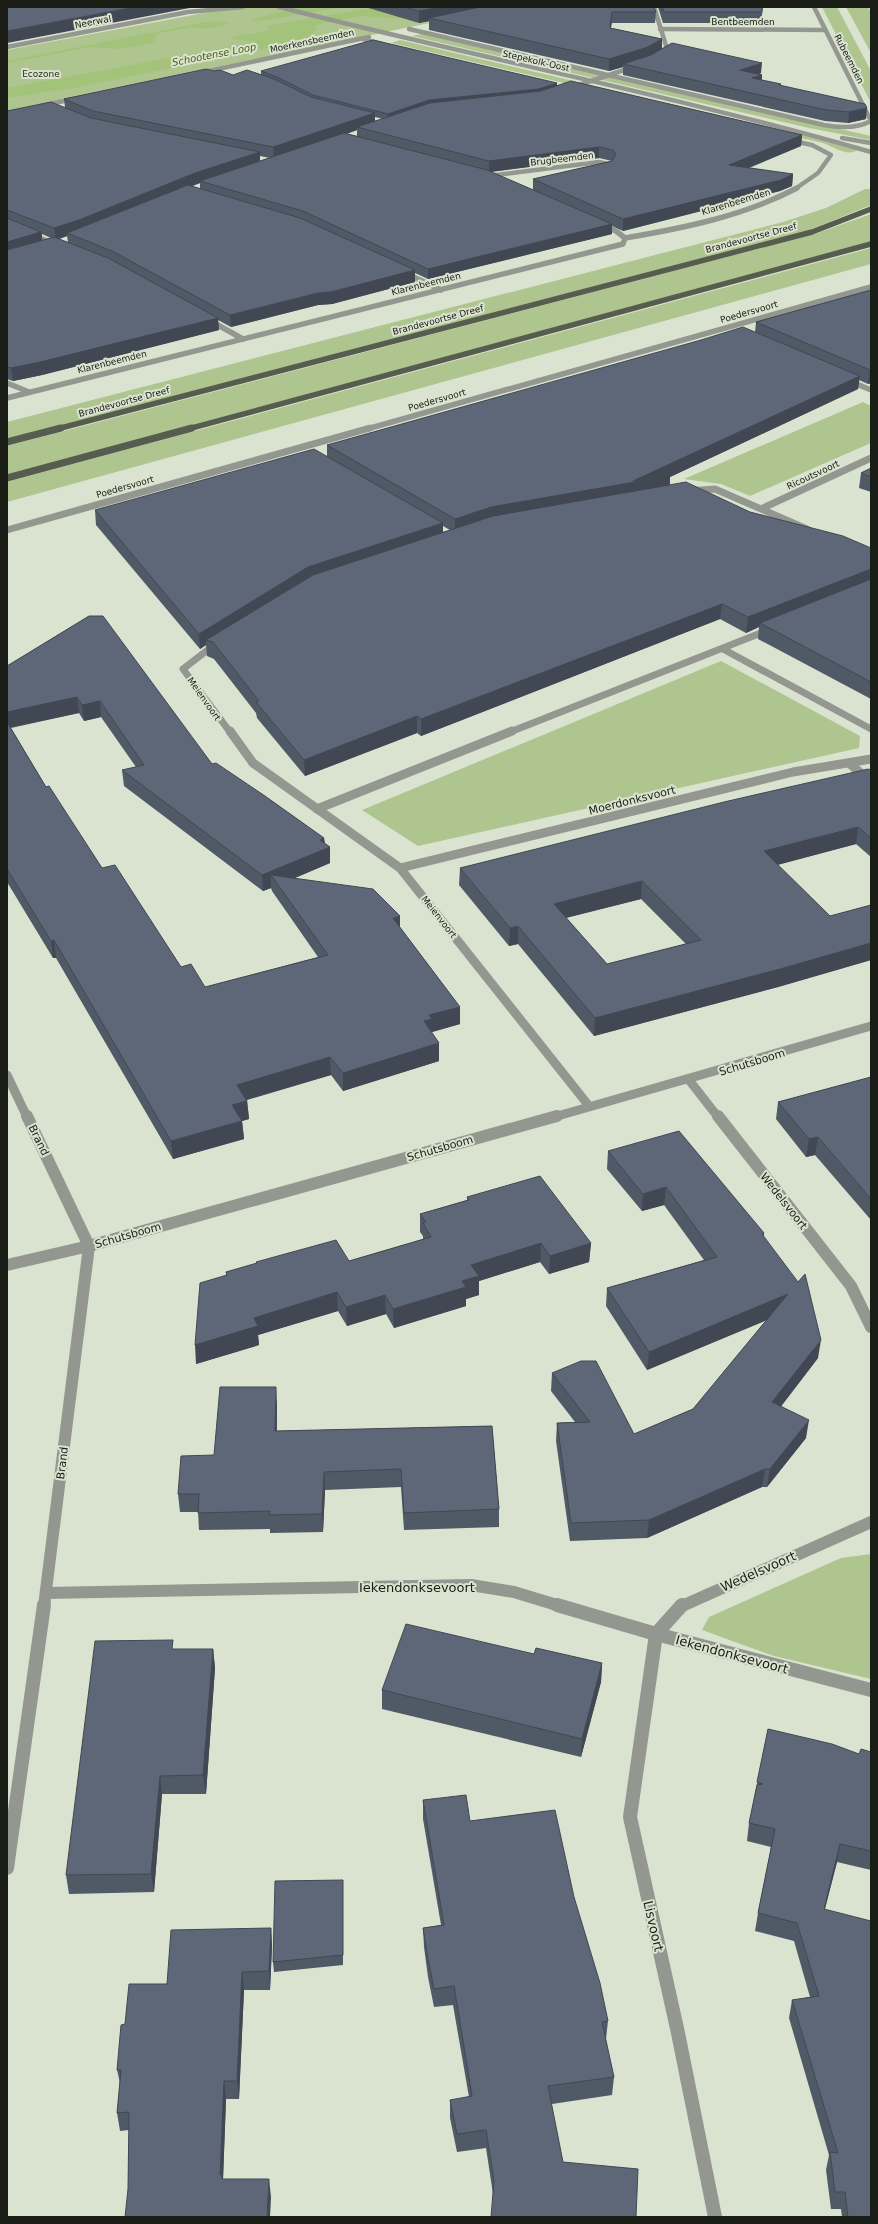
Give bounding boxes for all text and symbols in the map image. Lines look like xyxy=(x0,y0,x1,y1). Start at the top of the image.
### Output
street label: Neerwal xyxy=(74,14,112,30)
street label: Bentbeemden xyxy=(711,17,775,27)
street label: Moerkensbeemden xyxy=(269,27,355,55)
street label: Rubeemden xyxy=(832,33,866,85)
water label: Schootense Loop xyxy=(171,41,257,68)
street label: Stepekolk-Oost xyxy=(502,48,571,74)
park label: Ecozone xyxy=(22,69,60,79)
street label: Brugbeemden xyxy=(530,150,594,168)
street label: Klarenbeemden xyxy=(701,187,771,217)
street label: Brandevoortse Dreef xyxy=(704,221,798,255)
street label: Klarenbeemden xyxy=(390,271,462,297)
street label: Poedersvoort xyxy=(719,299,779,325)
street label: Brandevoortse Dreef xyxy=(391,303,485,337)
street label: Klarenbeemden xyxy=(76,349,148,375)
street label: Brandevoortse Dreef xyxy=(77,385,171,419)
street label: Poedersvoort xyxy=(407,387,467,413)
street label: Ricoutsvoort xyxy=(785,458,841,492)
street label: Poedersvoort xyxy=(95,474,155,500)
street label: Meienvoort xyxy=(185,675,223,723)
street label: Moerdonksvoort xyxy=(587,783,677,818)
street label: Meienvoort xyxy=(419,894,459,940)
street label: Schutsboom xyxy=(718,1046,787,1079)
street label: Brand xyxy=(26,1123,52,1158)
street label: Schutsboom xyxy=(406,1133,475,1164)
street label: Wedelsvoort xyxy=(757,1170,810,1233)
street label: Schutsboom xyxy=(94,1220,163,1251)
street label: Brand xyxy=(54,1446,71,1480)
street label: Wedelsvoort xyxy=(718,1548,798,1595)
street label: Iekendonksevoort xyxy=(359,1580,475,1595)
street label: Iekendonksevoort xyxy=(674,1632,790,1677)
street label: Lisvoort xyxy=(640,1899,667,1953)

